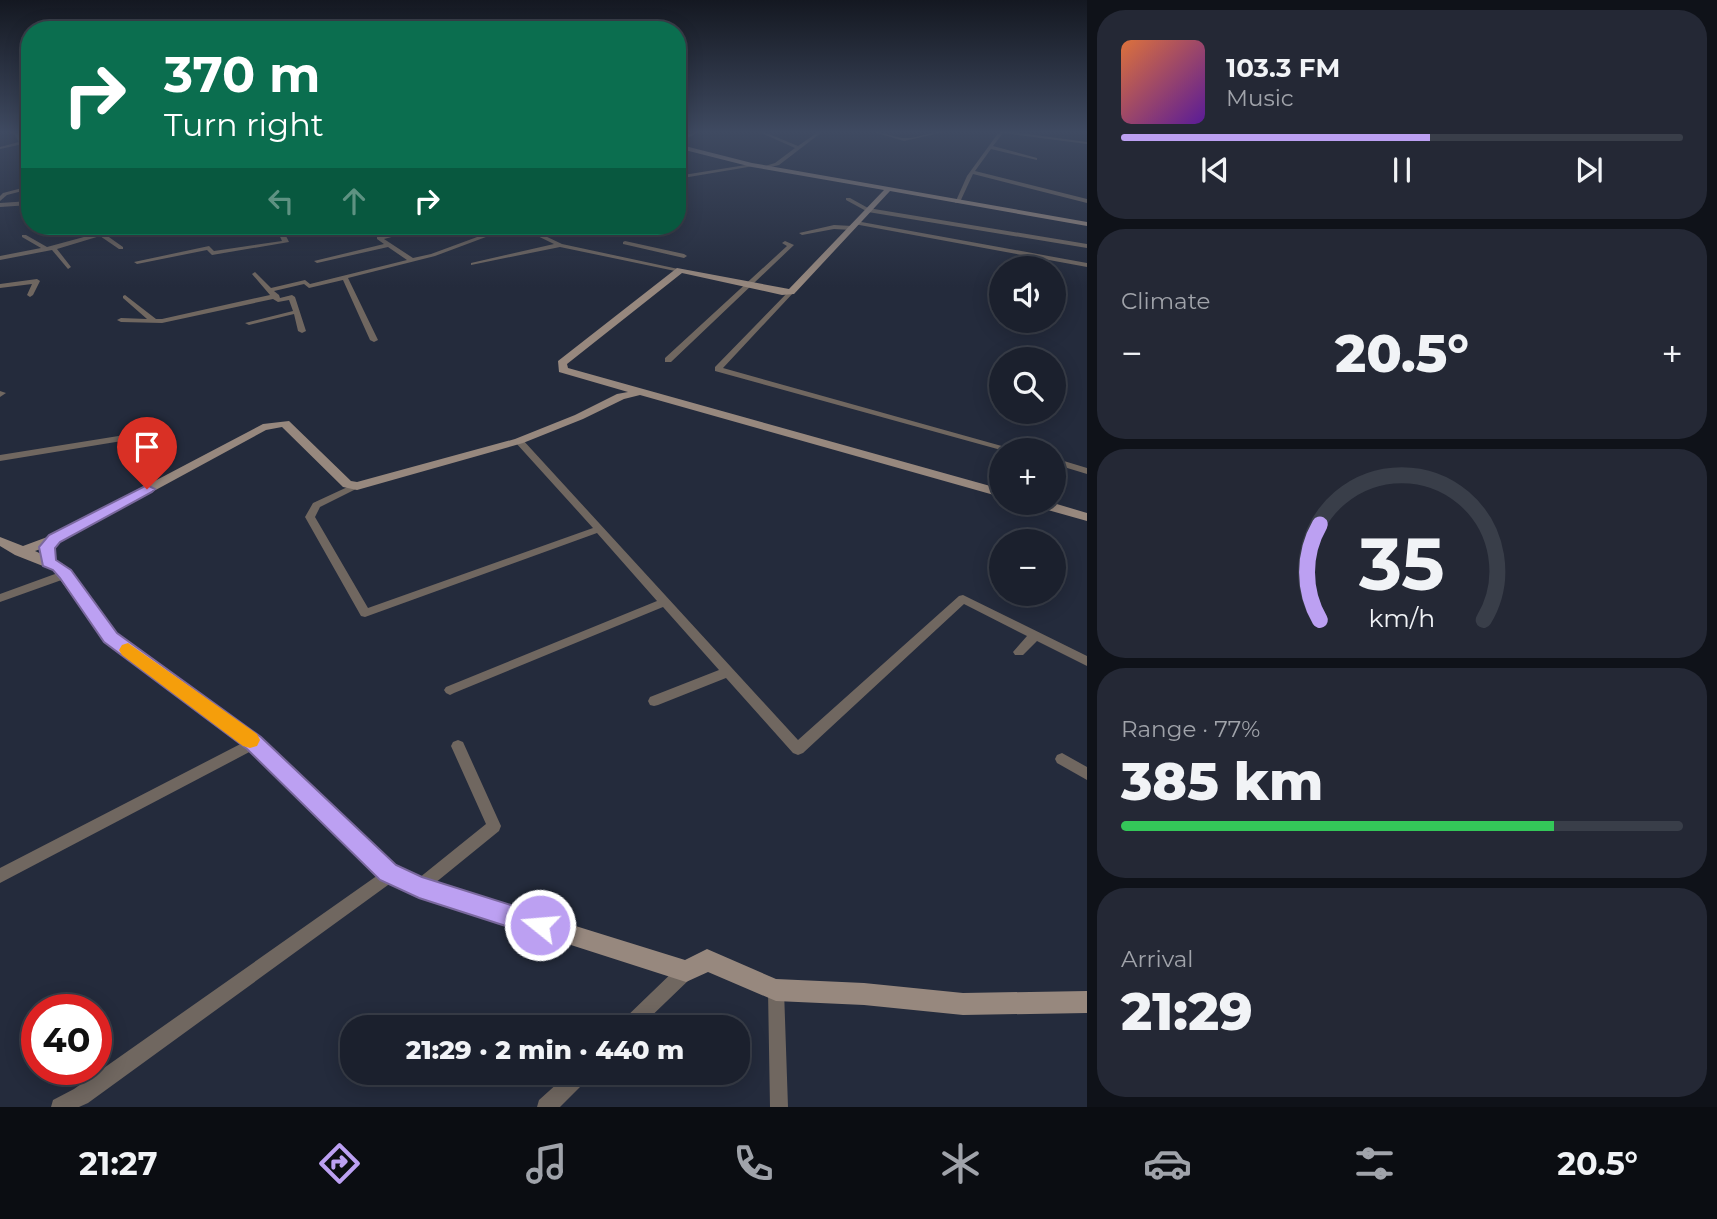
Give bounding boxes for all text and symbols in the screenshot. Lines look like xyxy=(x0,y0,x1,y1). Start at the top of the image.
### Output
text: 370 m xyxy=(164,45,321,104)
icon: right xyxy=(49,49,140,140)
text: 103.3 FM xyxy=(1226,52,1340,84)
text: Music xyxy=(1226,84,1294,112)
text: Turn right xyxy=(164,105,324,144)
icon: previous xyxy=(1196,151,1234,189)
icon: pause xyxy=(1383,151,1421,189)
icon: next xyxy=(1570,151,1608,189)
icon: left xyxy=(262,182,300,220)
icon: ahead xyxy=(335,182,373,220)
icon: right xyxy=(408,182,446,220)
map controls xyxy=(989,256,1066,606)
button: sound xyxy=(989,256,1066,333)
text: Climate xyxy=(1121,287,1210,315)
text: 20.5° xyxy=(1335,322,1469,385)
text: − xyxy=(1121,330,1143,377)
text: + xyxy=(1661,330,1683,377)
button: search xyxy=(989,347,1066,424)
pin xyxy=(117,417,177,489)
icon: arrive xyxy=(128,428,166,466)
button: + xyxy=(989,438,1066,515)
text: 35 xyxy=(1358,520,1445,608)
button: − xyxy=(989,529,1066,606)
text: km/h xyxy=(1369,602,1435,632)
text: Range · 77% xyxy=(1121,715,1260,743)
text: 385 km xyxy=(1121,750,1323,813)
position arrow xyxy=(503,888,577,962)
text: Arrival xyxy=(1121,945,1194,973)
text: 21:29 xyxy=(1121,980,1253,1043)
speed limit sign: 40 xyxy=(21,994,112,1085)
text: 21:29 · 2 min · 440 m xyxy=(406,1034,684,1066)
icon: directions xyxy=(315,1139,364,1188)
icon: music xyxy=(522,1139,571,1188)
icon: phone xyxy=(729,1139,778,1188)
icon: climate xyxy=(936,1139,985,1188)
icon: car xyxy=(1143,1139,1192,1188)
icon: filters xyxy=(1350,1139,1399,1188)
text: 21:27 xyxy=(79,1144,158,1183)
text: 20.5° xyxy=(1557,1144,1638,1183)

